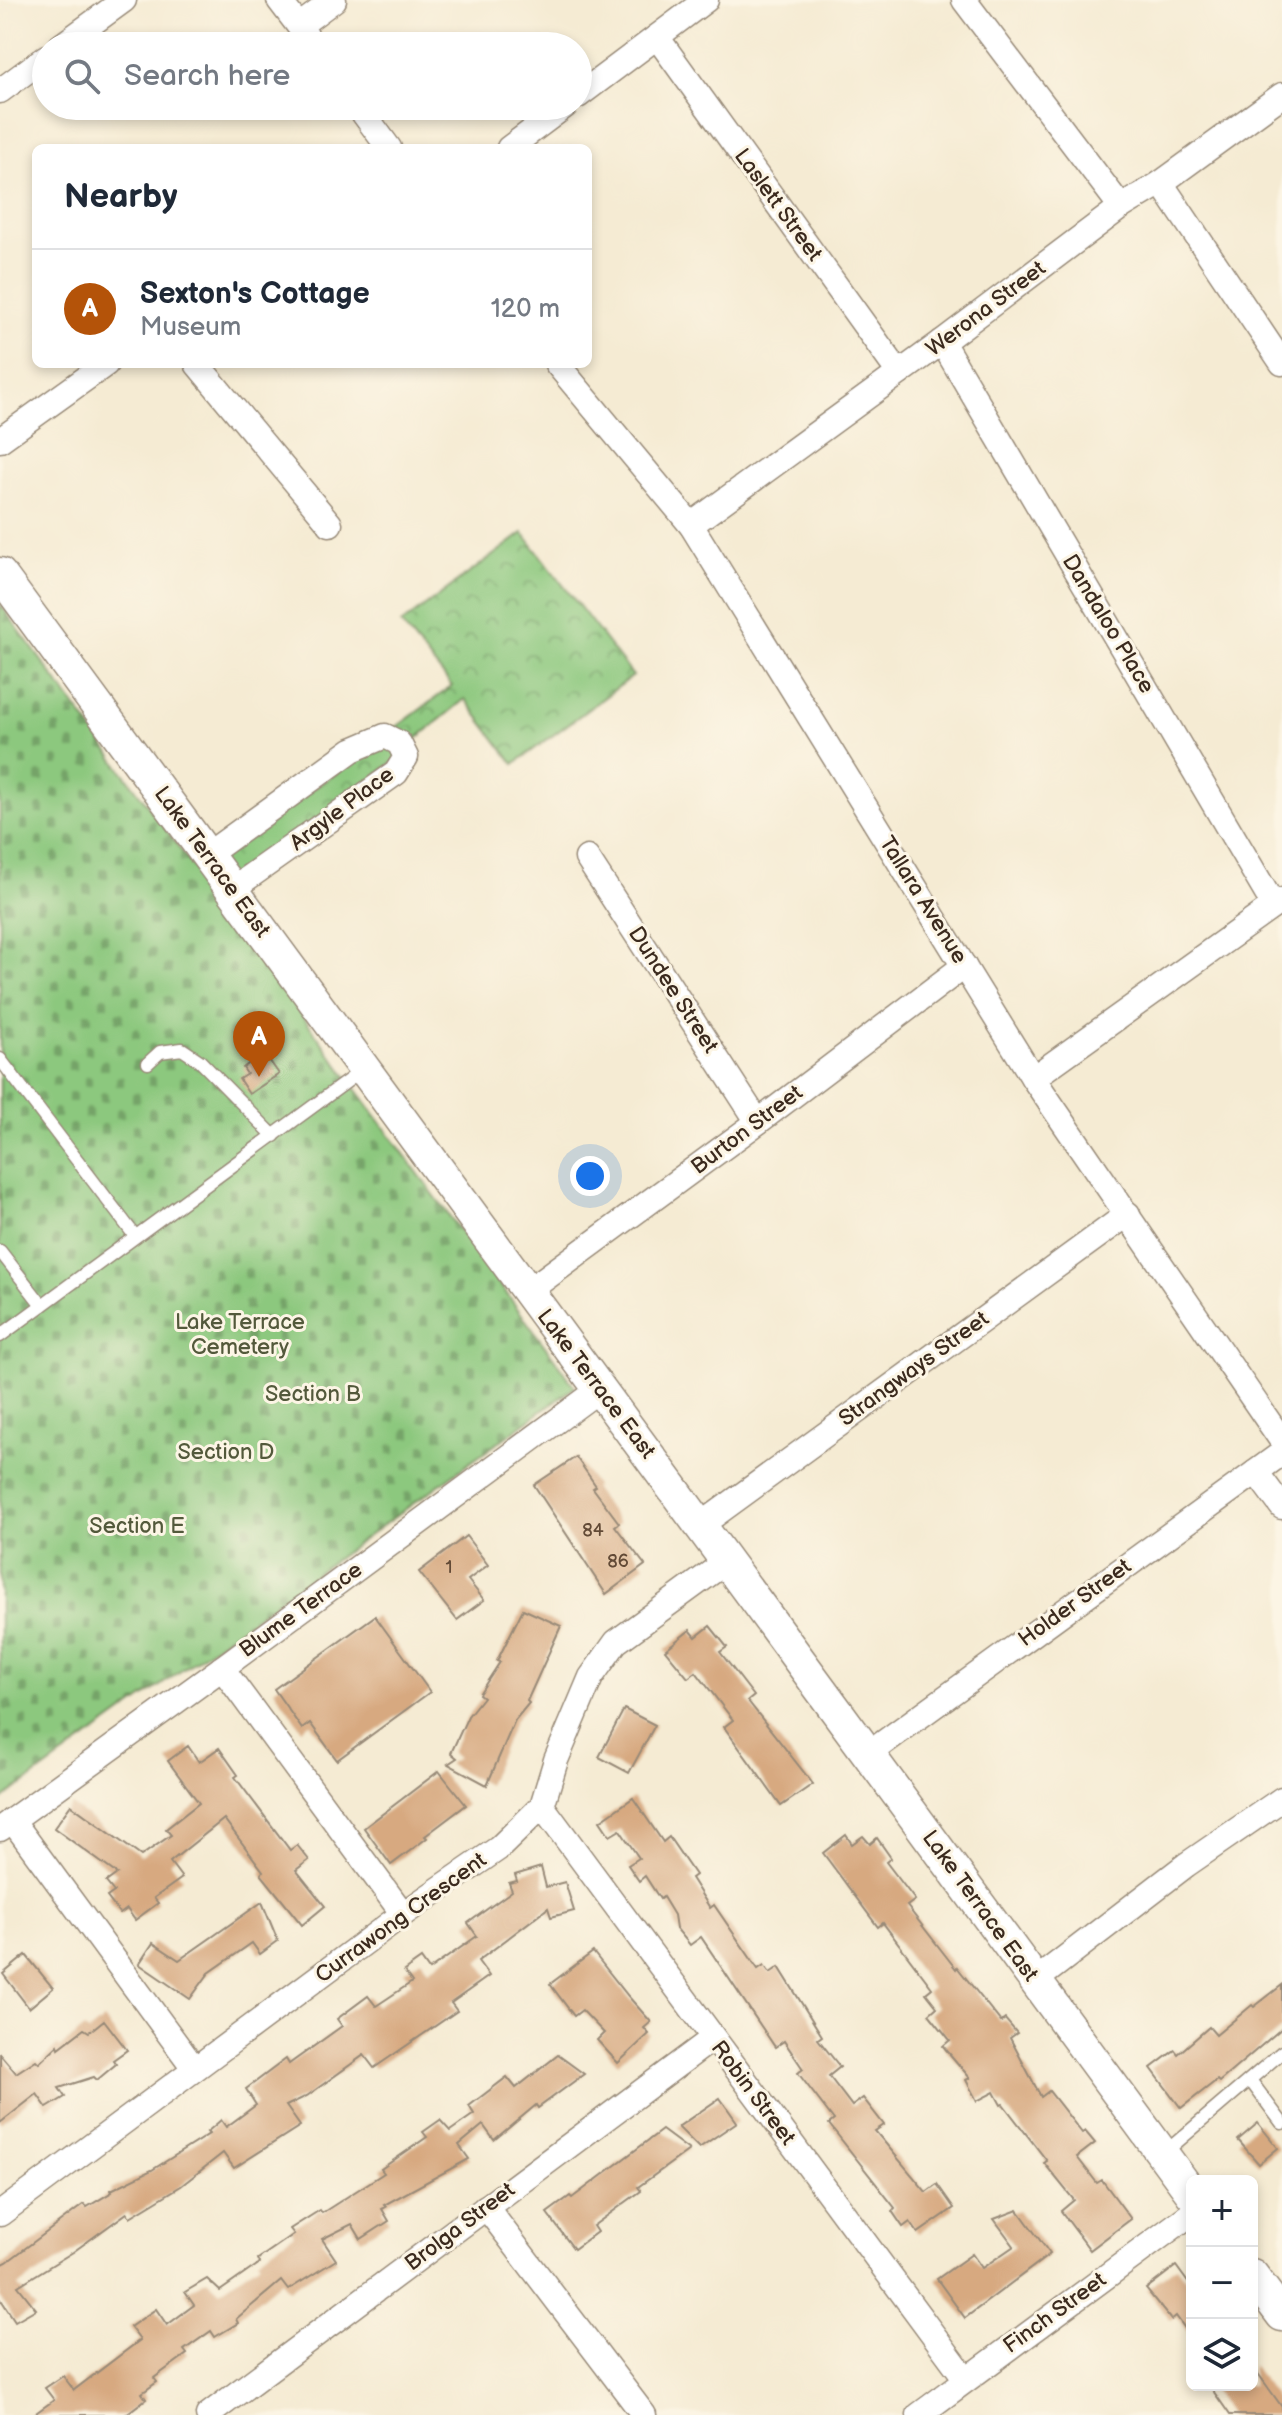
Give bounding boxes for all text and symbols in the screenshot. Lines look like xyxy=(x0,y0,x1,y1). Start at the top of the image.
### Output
search box xyxy=(32,32,592,120)
icon: search xyxy=(60,54,104,98)
text: Search here xyxy=(124,58,290,94)
street label: Laslett Street xyxy=(728,143,828,267)
text: Nearby xyxy=(64,176,178,217)
street label: Werona Street xyxy=(921,255,1051,363)
text: Sexton's Cottage xyxy=(140,276,370,312)
text: A xyxy=(82,294,98,325)
text: 120 m xyxy=(491,294,560,325)
text: Museum xyxy=(140,312,241,343)
street label: Dandaloo Place xyxy=(1056,550,1160,698)
street label: Argyle Place xyxy=(285,761,399,857)
street label: Lake Terrace East xyxy=(148,781,276,943)
street label: Tallara Avenue xyxy=(873,831,973,969)
street label: Dundee Street xyxy=(622,922,724,1058)
pin: A xyxy=(233,1011,285,1077)
street label: Burton Street xyxy=(686,1079,808,1181)
your location xyxy=(570,1156,610,1196)
street label: Lake Terrace East xyxy=(531,1304,661,1464)
street label: Strangways Street xyxy=(834,1305,994,1432)
park label: Lake Terrace Cemetery xyxy=(175,1309,305,1361)
park label: Section B xyxy=(265,1381,361,1408)
park label: Section D xyxy=(178,1439,274,1466)
park label: Section E xyxy=(89,1513,185,1540)
house number: 84 xyxy=(582,1520,604,1541)
house number: 86 xyxy=(607,1551,629,1572)
street label: Holder Street xyxy=(1013,1553,1137,1653)
street label: Blume Terrace xyxy=(234,1556,368,1664)
house number: 1 xyxy=(446,1557,452,1578)
street label: Lake Terrace East xyxy=(916,1825,1044,1987)
street label: Currawong Crescent xyxy=(310,1847,492,1989)
street label: Robin Street xyxy=(705,2035,801,2151)
map controls xyxy=(1186,2175,1258,2391)
button: + xyxy=(1186,2175,1258,2247)
street label: Brolga Street xyxy=(400,2177,521,2277)
button: − xyxy=(1186,2247,1258,2319)
street label: Finch Street xyxy=(998,2267,1112,2359)
button: layers xyxy=(1186,2319,1258,2391)

